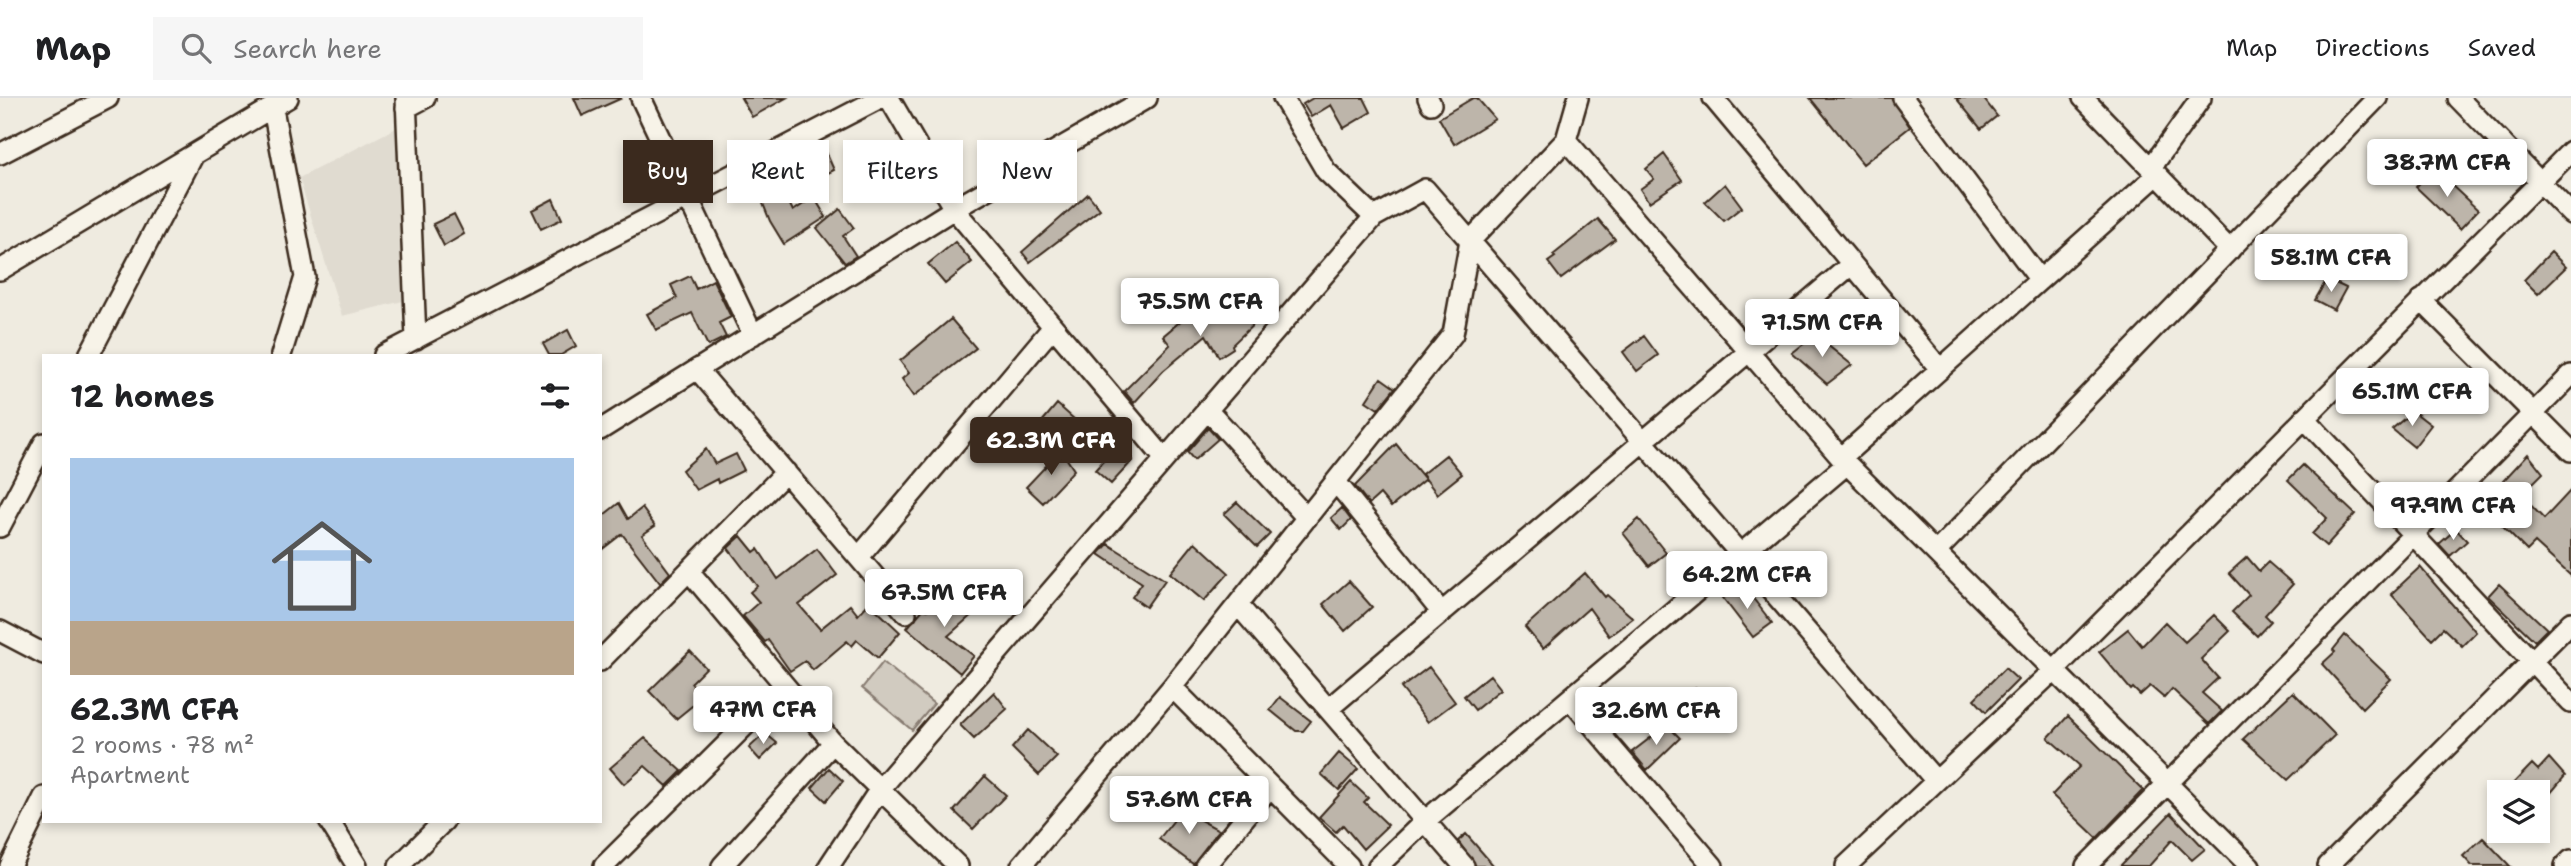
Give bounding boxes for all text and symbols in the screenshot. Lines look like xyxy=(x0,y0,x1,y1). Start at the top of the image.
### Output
search box xyxy=(153,17,643,80)
text: Map xyxy=(35,26,111,71)
icon: search xyxy=(177,29,215,67)
text: Search here xyxy=(233,31,382,66)
text: Map xyxy=(2226,32,2277,64)
text: Directions xyxy=(2315,32,2430,64)
text: Saved xyxy=(2468,32,2536,64)
chip: Buy xyxy=(623,140,713,203)
chip: Rent xyxy=(727,140,829,203)
chip: Filters xyxy=(843,140,963,203)
chip: New xyxy=(977,140,1077,203)
pin: 38.7M CFA xyxy=(2367,140,2527,199)
text: 38.7M CFA xyxy=(2383,147,2511,177)
pin: 58.1M CFA xyxy=(2251,234,2411,294)
text: 58.1M CFA xyxy=(2271,242,2391,272)
pin: 75.5M CFA xyxy=(1120,278,1280,338)
text: 75.5M CFA xyxy=(1137,286,1263,316)
pin: 71.5M CFA xyxy=(1742,300,1902,359)
text: 71.5M CFA xyxy=(1761,307,1883,337)
pin: 65.1M CFA xyxy=(2332,368,2492,428)
text: 12 homes xyxy=(70,376,214,417)
text: 65.1M CFA xyxy=(2352,376,2472,406)
icon: filters xyxy=(536,377,574,415)
pin: 62.3M CFA xyxy=(971,418,1131,477)
text: 62.3M CFA xyxy=(986,425,1116,455)
pin: 97.9M CFA xyxy=(2373,482,2533,542)
text: 97.9M CFA xyxy=(2390,490,2516,520)
icon: home xyxy=(259,503,385,629)
pin: 64.2M CFA xyxy=(1667,552,1827,611)
text: 64.2M CFA xyxy=(1682,559,1812,589)
pin: 67.5M CFA xyxy=(864,570,1024,629)
text: 67.5M CFA xyxy=(881,577,1007,607)
pin: 47M CFA xyxy=(698,686,828,746)
pin: 32.6M CFA xyxy=(1576,688,1736,747)
text: 62.3M CFA xyxy=(70,689,239,730)
text: 47M CFA xyxy=(709,694,817,724)
text: 32.6M CFA xyxy=(1591,695,1721,725)
text: 2 rooms · 78 m² xyxy=(70,730,254,760)
text: Apartment xyxy=(70,760,190,790)
pin: 57.6M CFA xyxy=(1109,776,1269,836)
map controls xyxy=(2487,780,2550,843)
button: layers xyxy=(2487,780,2550,843)
text: 57.6M CFA xyxy=(1126,784,1252,814)

